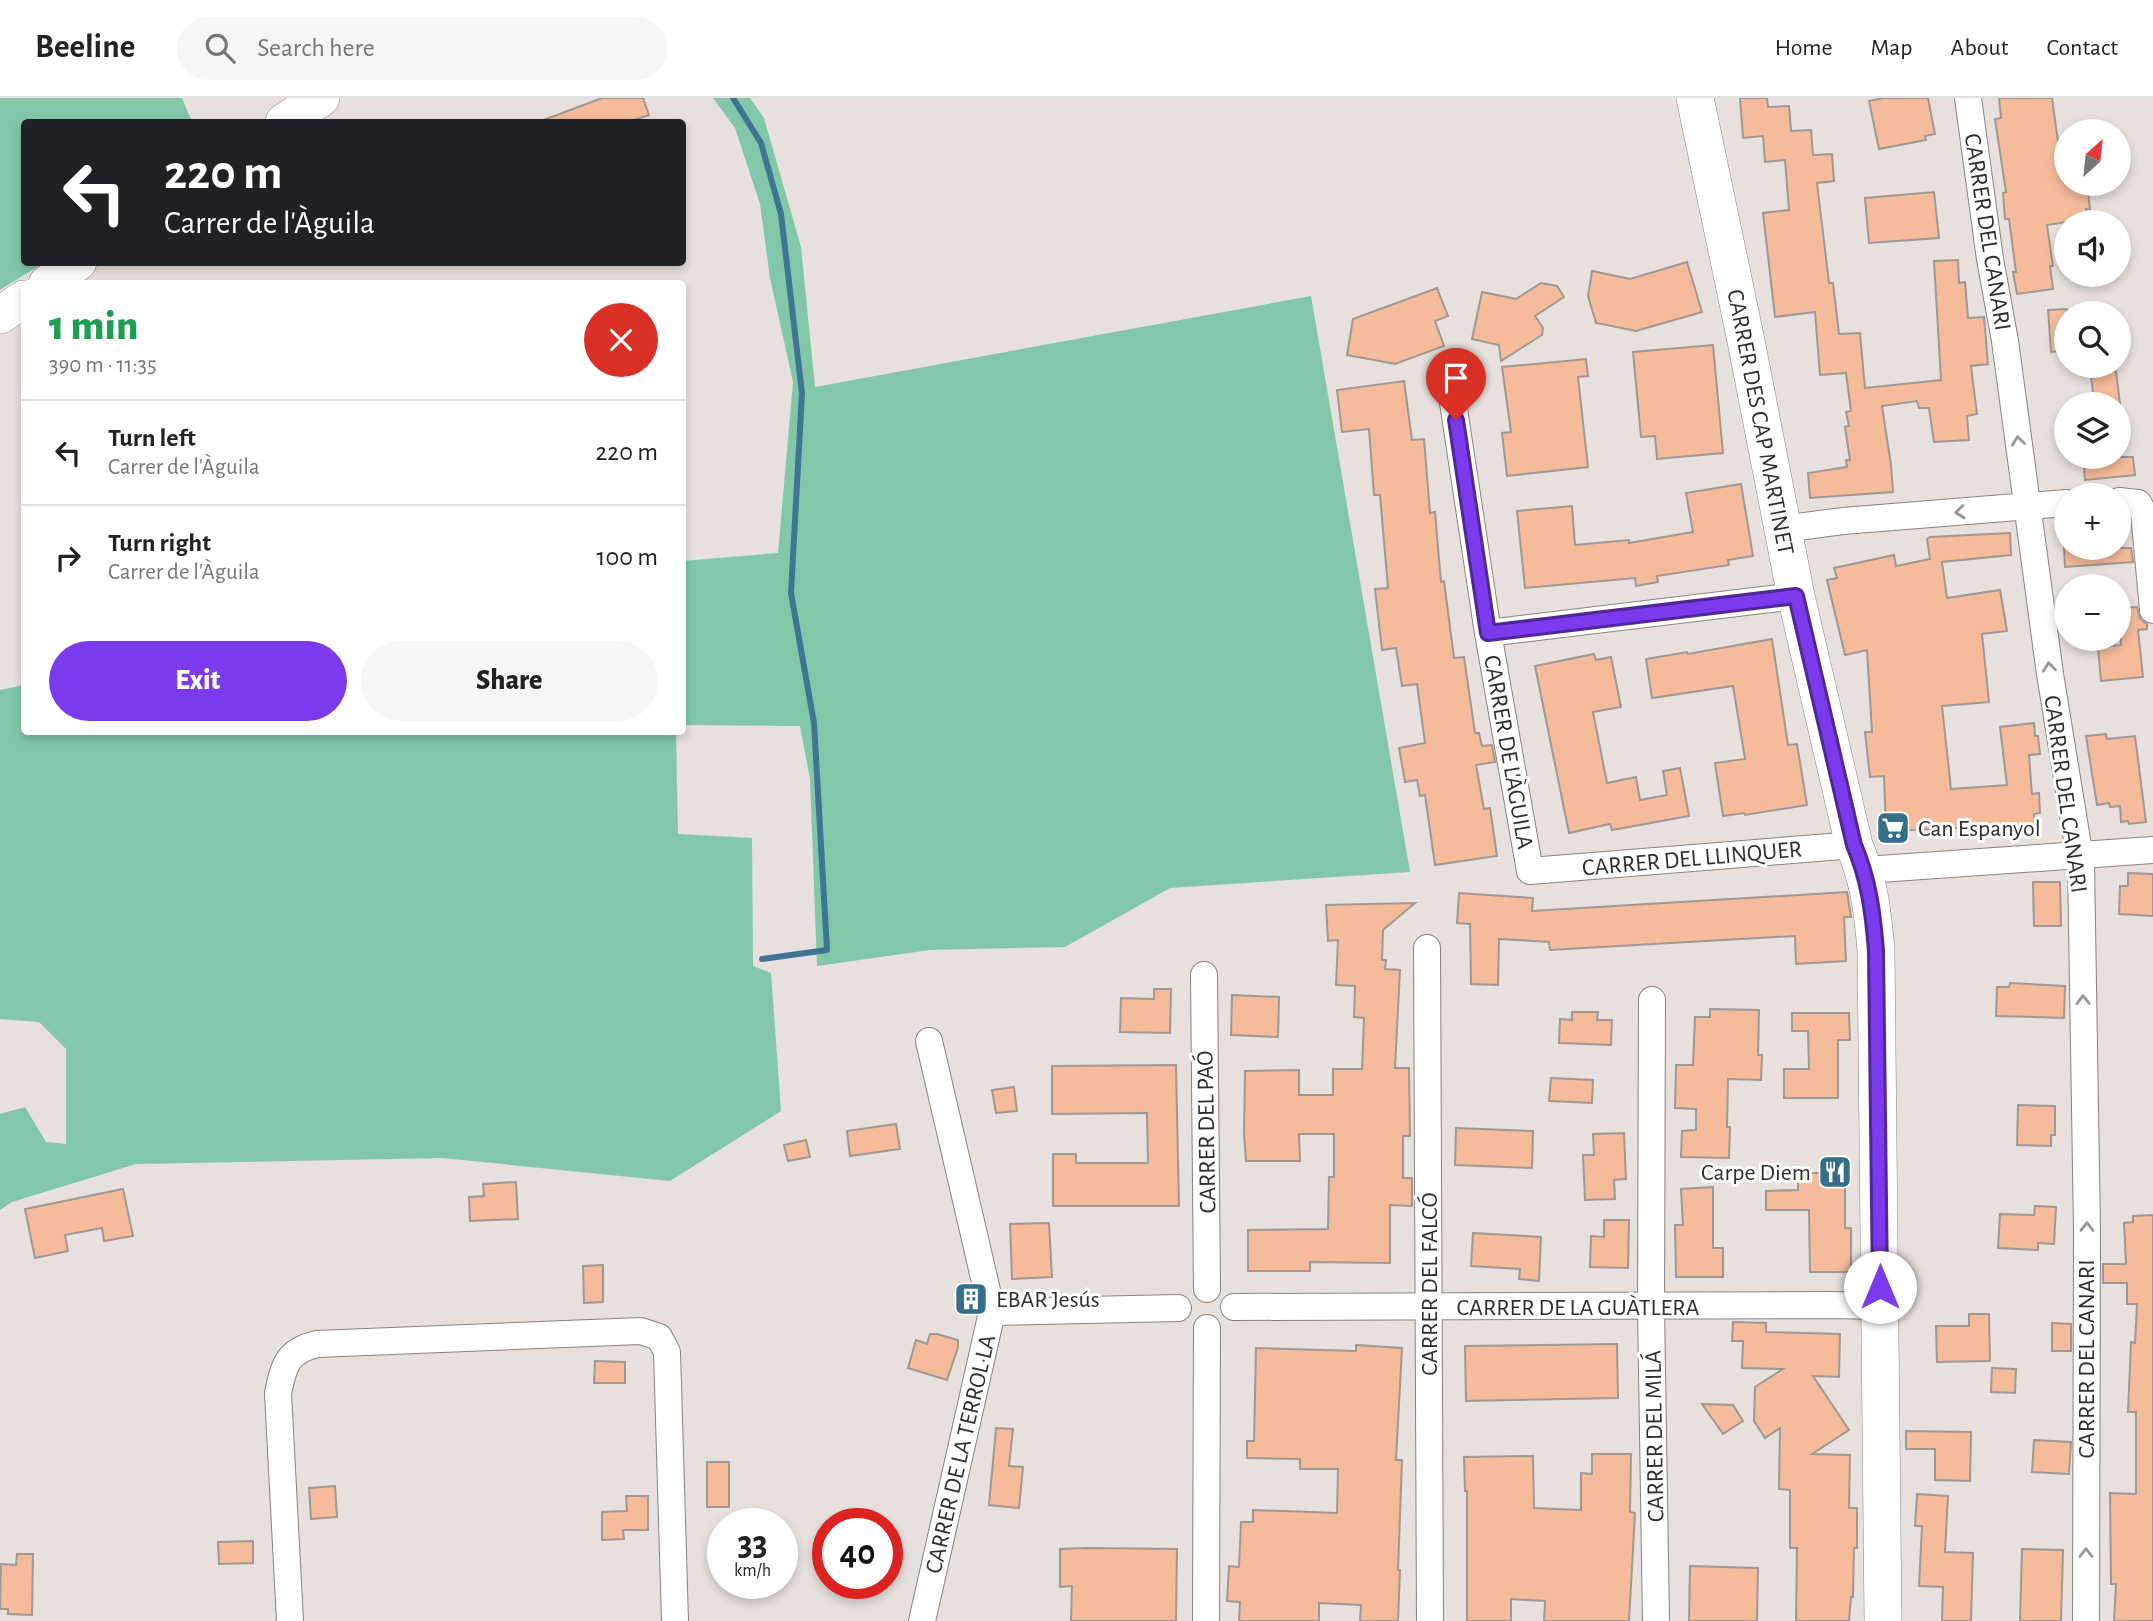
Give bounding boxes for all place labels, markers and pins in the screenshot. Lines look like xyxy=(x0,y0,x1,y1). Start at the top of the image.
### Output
pin xyxy=(1426,348,1486,420)
supermarket icon: Can Espanyol xyxy=(1874,809,1912,847)
place label: Can Espanyol xyxy=(1918,817,2041,841)
restaurant icon: Carpe Diem xyxy=(1816,1153,1854,1191)
place label: Carpe Diem xyxy=(1701,1161,1811,1185)
building icon: EBAR Jesús xyxy=(952,1280,990,1318)
place label: EBAR Jesús xyxy=(996,1288,1100,1312)

